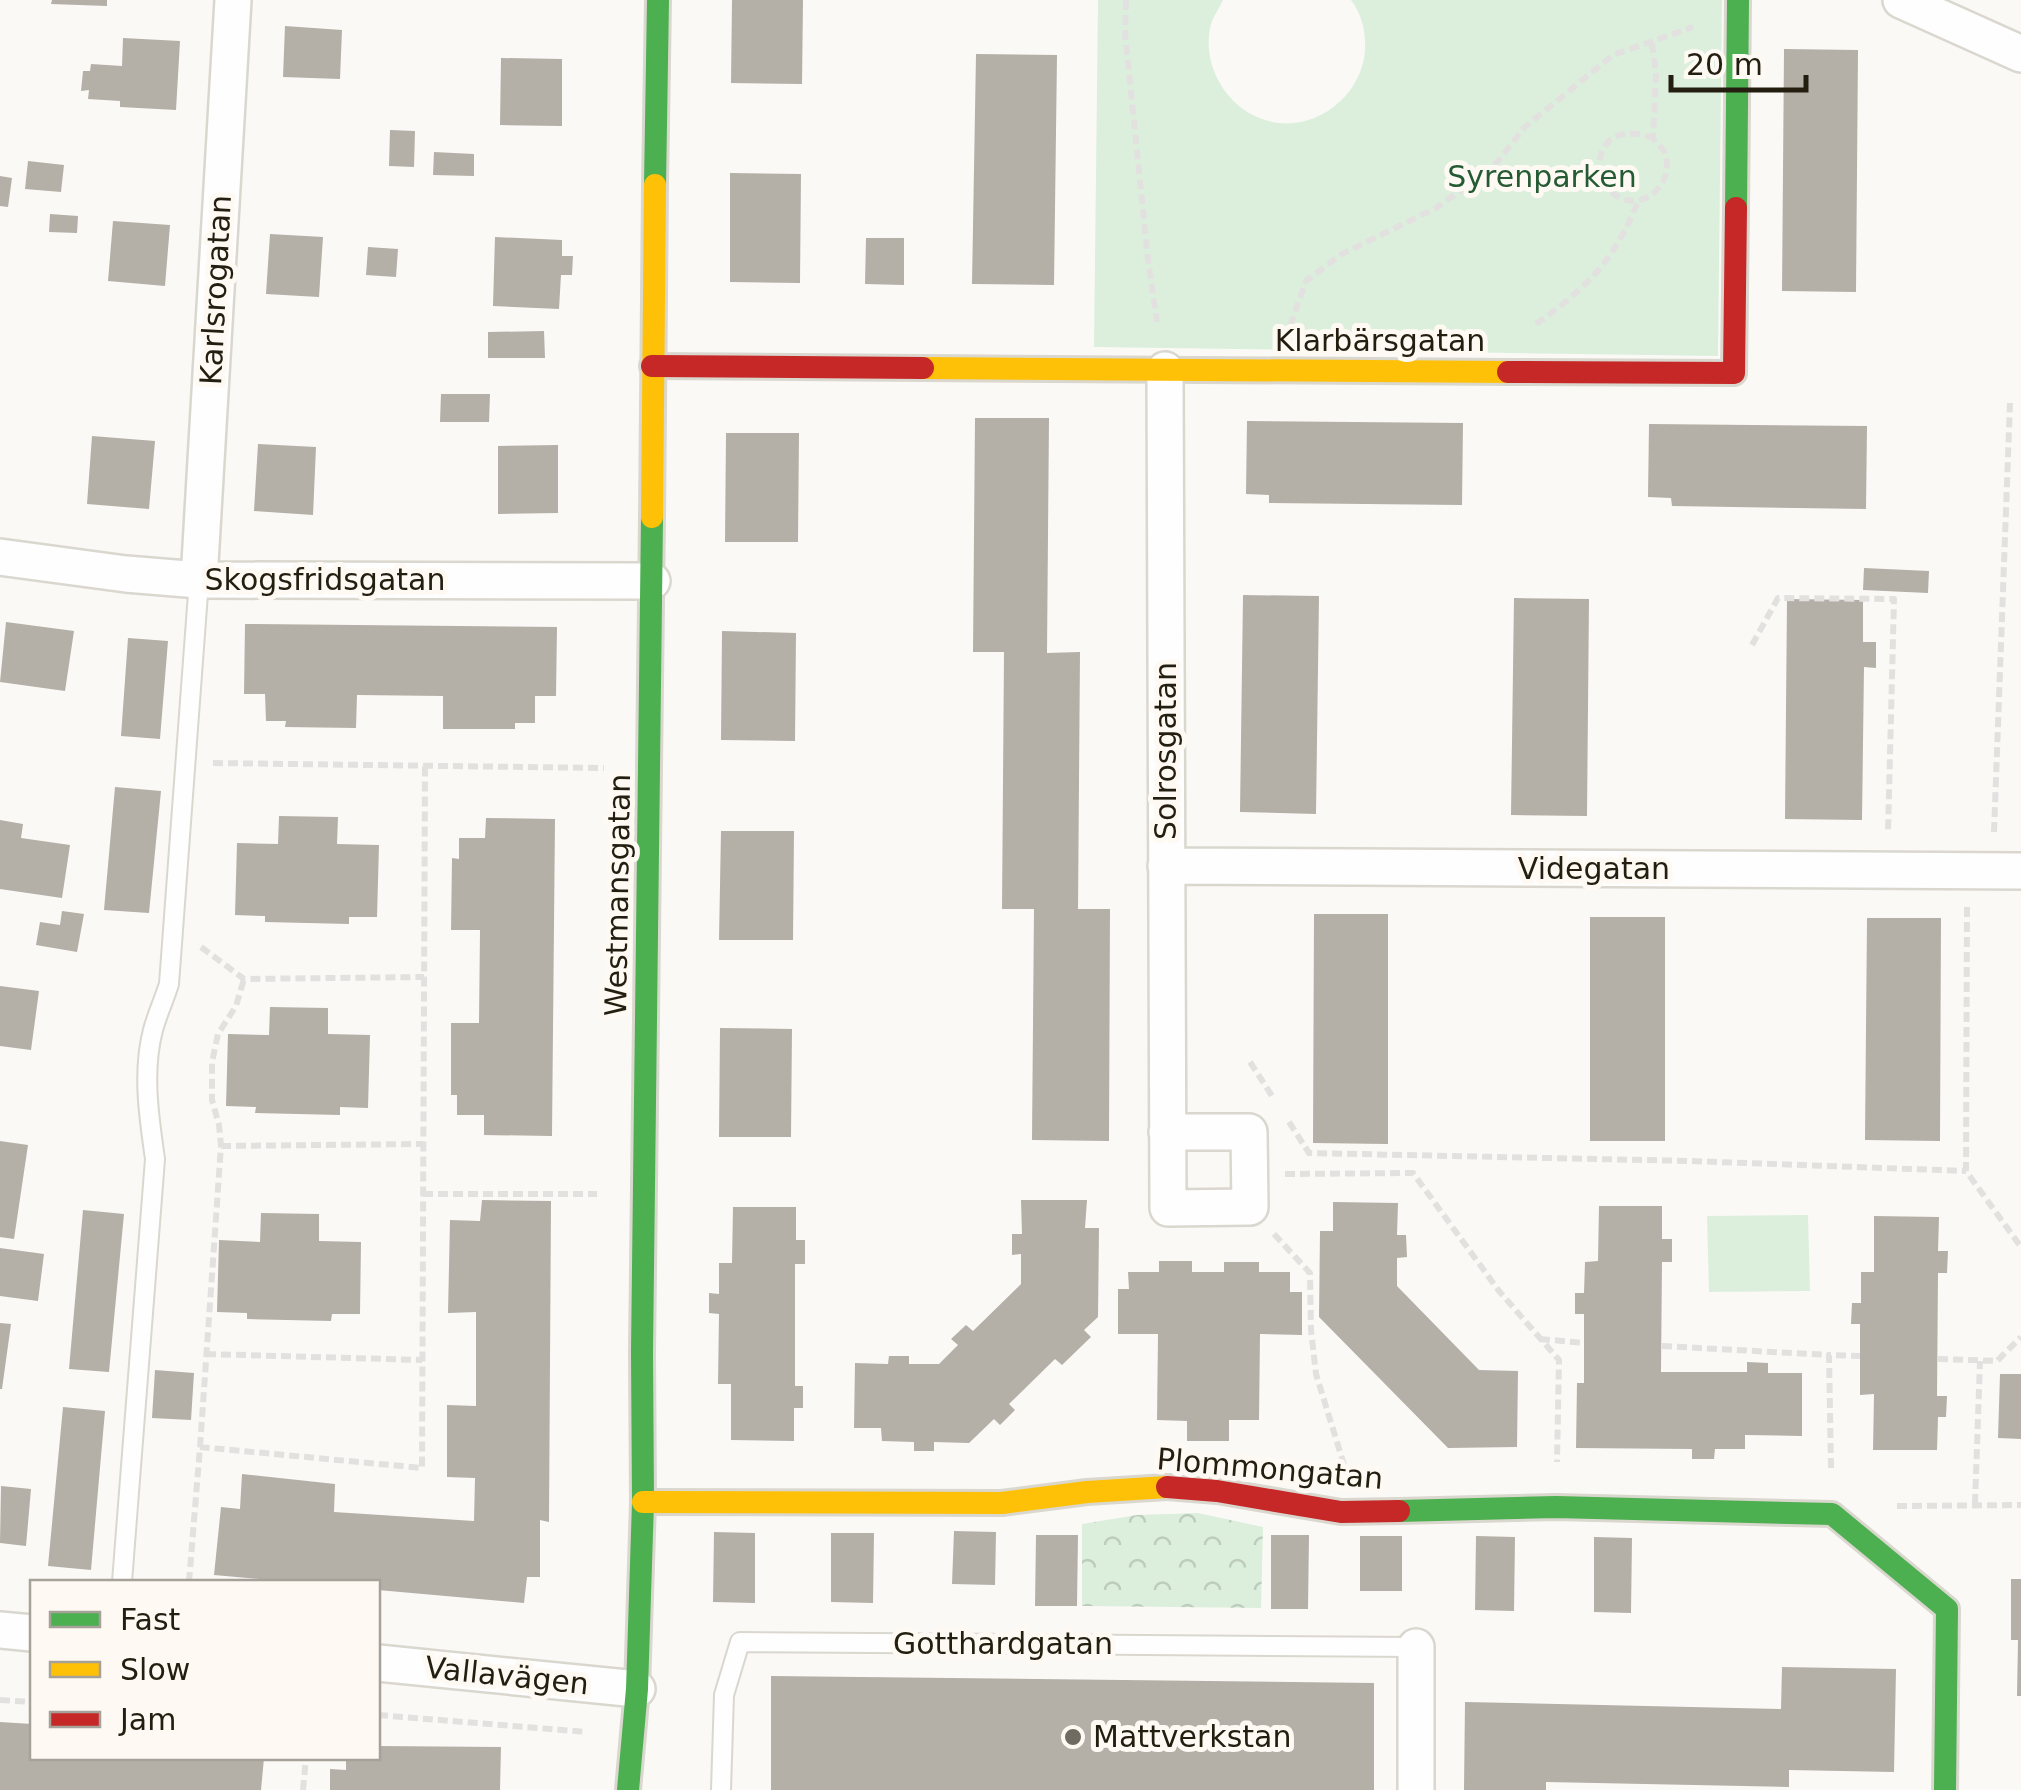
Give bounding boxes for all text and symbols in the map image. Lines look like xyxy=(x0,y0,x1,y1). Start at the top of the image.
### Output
scale bar xyxy=(1671,30,1806,92)
text: 20 m xyxy=(1686,47,1763,82)
park label: Syrenparken xyxy=(1447,159,1637,194)
street label: Karlsrogatan xyxy=(193,194,238,386)
street label: Klarbärsgatan xyxy=(1275,323,1485,358)
street label: Skogsfridsgatan xyxy=(205,562,445,597)
street label: Solrosgatan xyxy=(1148,662,1183,840)
street label: Westmansgatan xyxy=(598,773,637,1017)
street label: Videgatan xyxy=(1518,851,1670,886)
street label: Plommongatan xyxy=(1155,1441,1385,1496)
legend xyxy=(30,1580,380,1760)
text: Fast xyxy=(120,1602,181,1637)
street label: Gotthardgatan xyxy=(893,1626,1113,1661)
street label: Vallavägen xyxy=(424,1650,591,1701)
text: Slow xyxy=(120,1652,190,1687)
text: Jam xyxy=(118,1702,176,1737)
place label: Mattverkstan xyxy=(1093,1719,1292,1754)
marker: Mattverkstan xyxy=(1062,1726,1084,1748)

